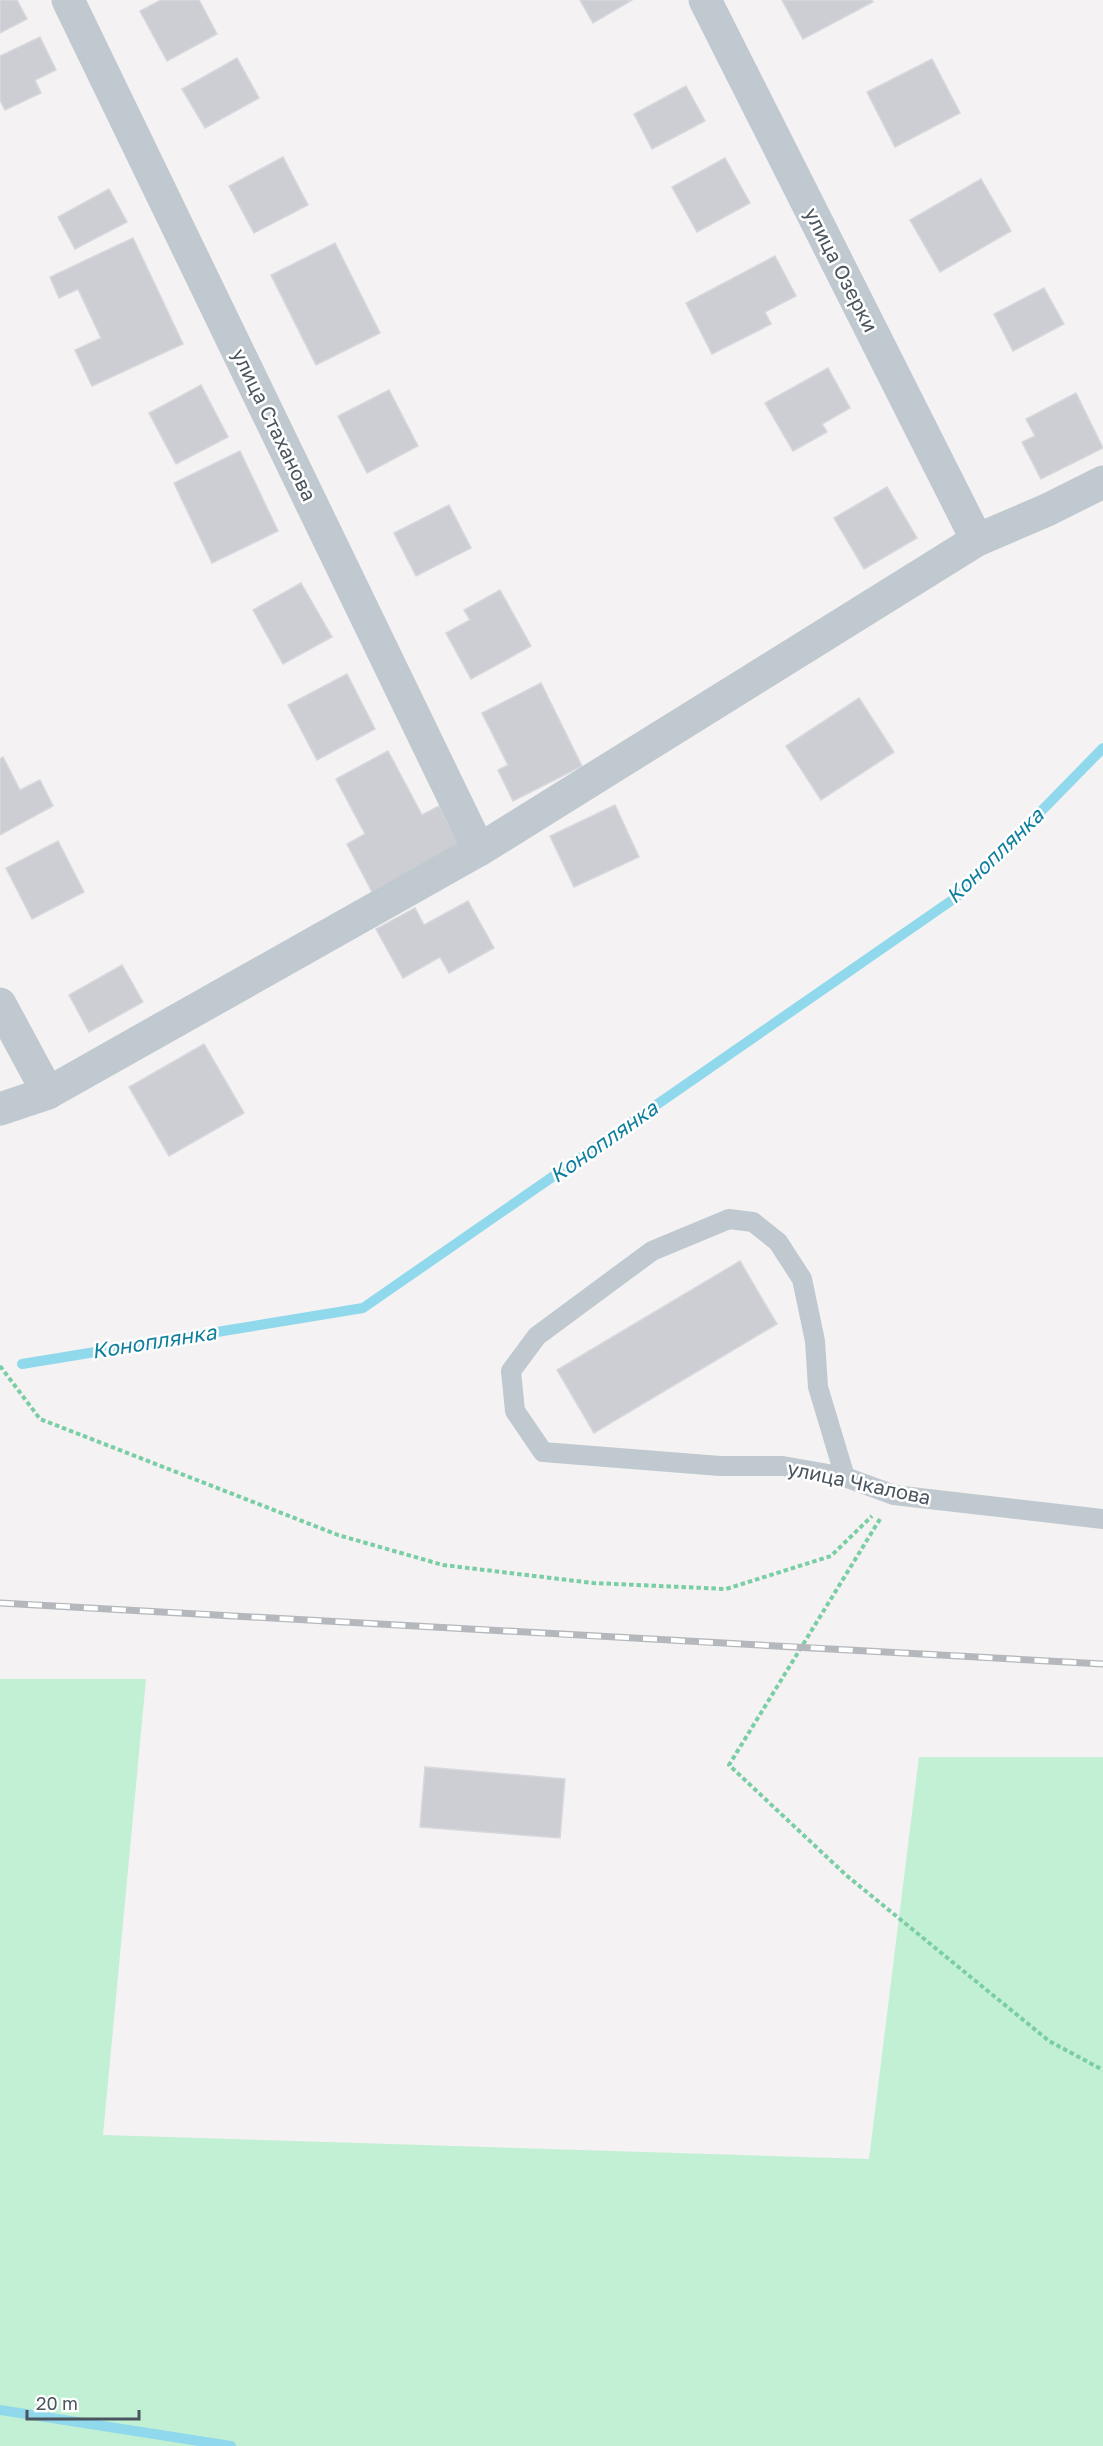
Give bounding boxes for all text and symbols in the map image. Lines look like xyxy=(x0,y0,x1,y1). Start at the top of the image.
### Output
street label: улица Озерки xyxy=(800,203,884,336)
street label: улица Стаханова xyxy=(228,344,322,505)
water label: Коноплянка xyxy=(940,801,1049,908)
water label: Коноплянка xyxy=(544,1094,663,1188)
water label: Коноплянка xyxy=(90,1318,219,1364)
street label: улица Чкалова xyxy=(785,1455,933,1509)
scale bar xyxy=(27,2383,140,2421)
text: 20 m xyxy=(36,2392,78,2414)

